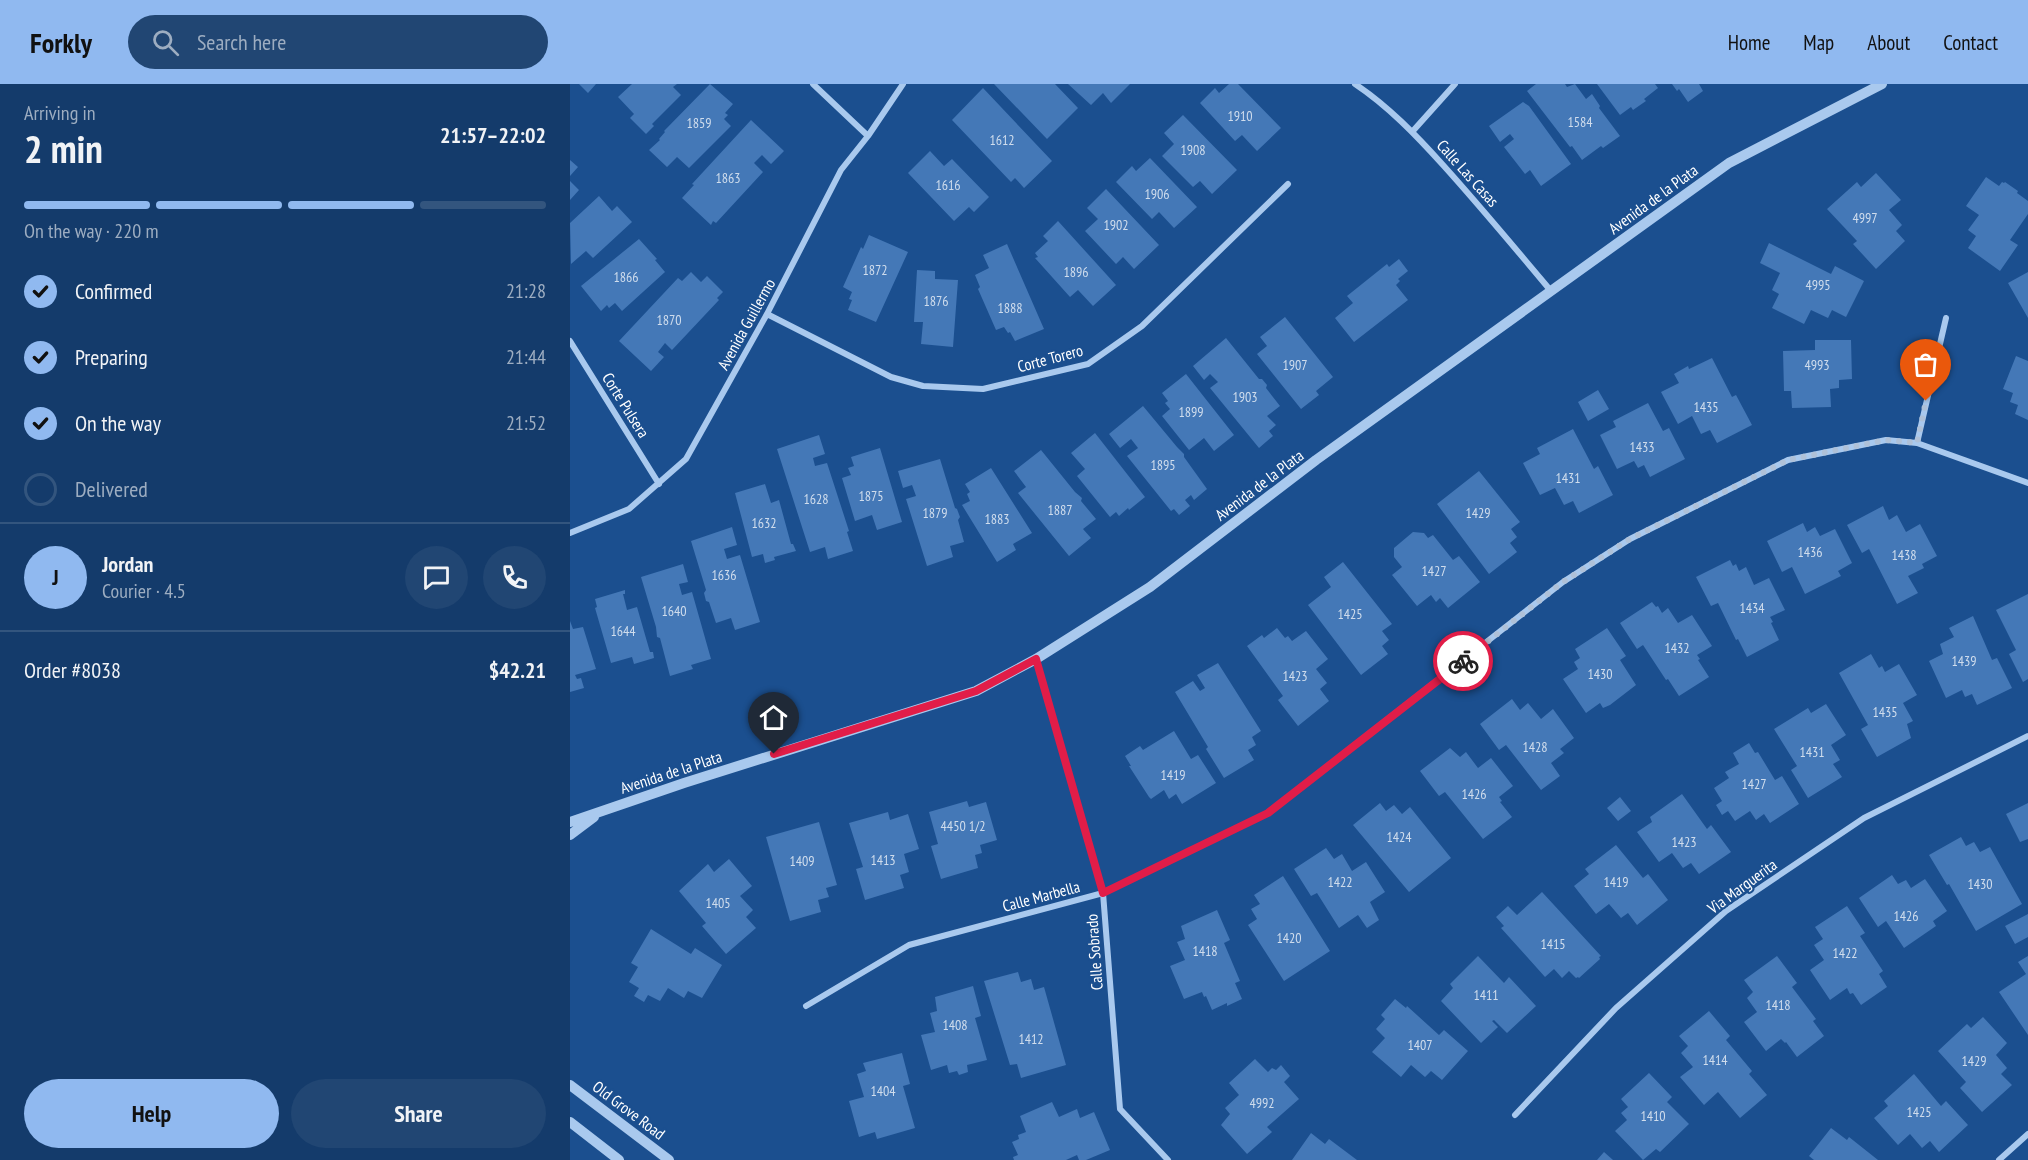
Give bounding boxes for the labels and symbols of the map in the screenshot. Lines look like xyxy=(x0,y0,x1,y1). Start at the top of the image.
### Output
house number: 1910 xyxy=(1227,107,1253,125)
house number: 1584 xyxy=(1567,113,1593,131)
house number: 1859 xyxy=(686,114,712,132)
house number: 1612 xyxy=(989,131,1015,149)
street label: Calle Las Casas xyxy=(1433,135,1503,211)
house number: 1908 xyxy=(1180,141,1206,159)
street label: Avenida de la Plata xyxy=(1604,160,1702,238)
house number: 1863 xyxy=(715,169,741,187)
house number: 1616 xyxy=(935,176,961,194)
house number: 1906 xyxy=(1144,185,1170,203)
house number: 4997 xyxy=(1852,209,1878,227)
house number: 1902 xyxy=(1103,216,1129,234)
house number: 1872 xyxy=(862,261,888,279)
house number: 1896 xyxy=(1063,263,1089,281)
house number: 1866 xyxy=(613,268,639,286)
street label: Avenida Guillermo xyxy=(713,275,779,373)
house number: 4995 xyxy=(1805,276,1831,294)
house number: 1876 xyxy=(923,292,949,310)
house number: 1888 xyxy=(997,299,1023,317)
house number: 1870 xyxy=(656,311,682,329)
pin xyxy=(1900,339,1951,401)
street label: Corte Torero xyxy=(1015,340,1085,376)
house number: 1907 xyxy=(1282,356,1308,374)
house number: 4993 xyxy=(1804,356,1830,374)
street label: Corte Pulsera xyxy=(598,369,654,441)
house number: 1903 xyxy=(1232,388,1258,406)
house number: 1435 xyxy=(1693,398,1719,416)
house number: 1899 xyxy=(1178,403,1204,421)
house number: 1433 xyxy=(1629,438,1655,456)
street label: Avenida de la Plata xyxy=(1211,445,1307,525)
house number: 1895 xyxy=(1150,456,1176,474)
house number: 1431 xyxy=(1555,469,1581,487)
house number: 1875 xyxy=(858,487,884,505)
house number: 1628 xyxy=(803,490,829,508)
house number: 1887 xyxy=(1047,501,1073,519)
house number: 1879 xyxy=(922,504,948,522)
house number: 1429 xyxy=(1465,504,1491,522)
house number: 1883 xyxy=(984,510,1010,528)
house number: 1632 xyxy=(751,514,777,532)
house number: 1436 xyxy=(1797,543,1823,561)
house number: 1438 xyxy=(1891,546,1917,564)
house number: 1427 xyxy=(1421,562,1447,580)
house number: 1636 xyxy=(711,566,737,584)
house number: 1434 xyxy=(1739,599,1765,617)
house number: 1640 xyxy=(661,602,687,620)
house number: 1425 xyxy=(1337,605,1363,623)
house number: 1644 xyxy=(610,622,636,640)
courier xyxy=(1433,631,1493,691)
house number: 1432 xyxy=(1664,639,1690,657)
house number: 1439 xyxy=(1951,652,1977,670)
house number: 1430 xyxy=(1587,665,1613,683)
house number: 1423 xyxy=(1282,667,1308,685)
pin xyxy=(748,692,799,754)
house number: 1435 xyxy=(1872,703,1898,721)
house number: 1428 xyxy=(1522,738,1548,756)
house number: 1431 xyxy=(1799,743,1825,761)
street label: Avenida de la Plata xyxy=(618,746,724,798)
house number: 1419 xyxy=(1160,766,1186,784)
house number: 1427 xyxy=(1741,775,1767,793)
house number: 1426 xyxy=(1461,785,1487,803)
house number: 4450 1/2 xyxy=(941,817,985,835)
house number: 1424 xyxy=(1386,828,1412,846)
house number: 1423 xyxy=(1671,833,1697,851)
house number: 1413 xyxy=(870,851,896,869)
house number: 1409 xyxy=(789,852,815,870)
street label: Via Marguerita xyxy=(1703,854,1781,918)
house number: 1422 xyxy=(1327,873,1353,891)
house number: 1419 xyxy=(1603,873,1629,891)
house number: 1430 xyxy=(1967,875,1993,893)
street label: Calle Marbella xyxy=(1000,876,1082,916)
house number: 1405 xyxy=(705,894,731,912)
house number: 1426 xyxy=(1893,907,1919,925)
street label: Calle Sobrado xyxy=(1081,913,1107,991)
house number: 1420 xyxy=(1276,929,1302,947)
house number: 1415 xyxy=(1540,935,1566,953)
house number: 1418 xyxy=(1192,942,1218,960)
house number: 1422 xyxy=(1832,944,1858,962)
house number: 1411 xyxy=(1473,986,1499,1004)
house number: 1418 xyxy=(1765,996,1791,1014)
house number: 1408 xyxy=(942,1016,968,1034)
house number: 1412 xyxy=(1018,1030,1044,1048)
house number: 1407 xyxy=(1407,1036,1433,1054)
house number: 1414 xyxy=(1702,1051,1728,1069)
house number: 1429 xyxy=(1961,1052,1987,1070)
street label: Old Grove Road xyxy=(589,1076,669,1144)
house number: 1404 xyxy=(870,1082,896,1100)
house number: 4992 xyxy=(1249,1094,1275,1112)
house number: 1425 xyxy=(1906,1103,1932,1121)
house number: 1410 xyxy=(1640,1107,1666,1125)

